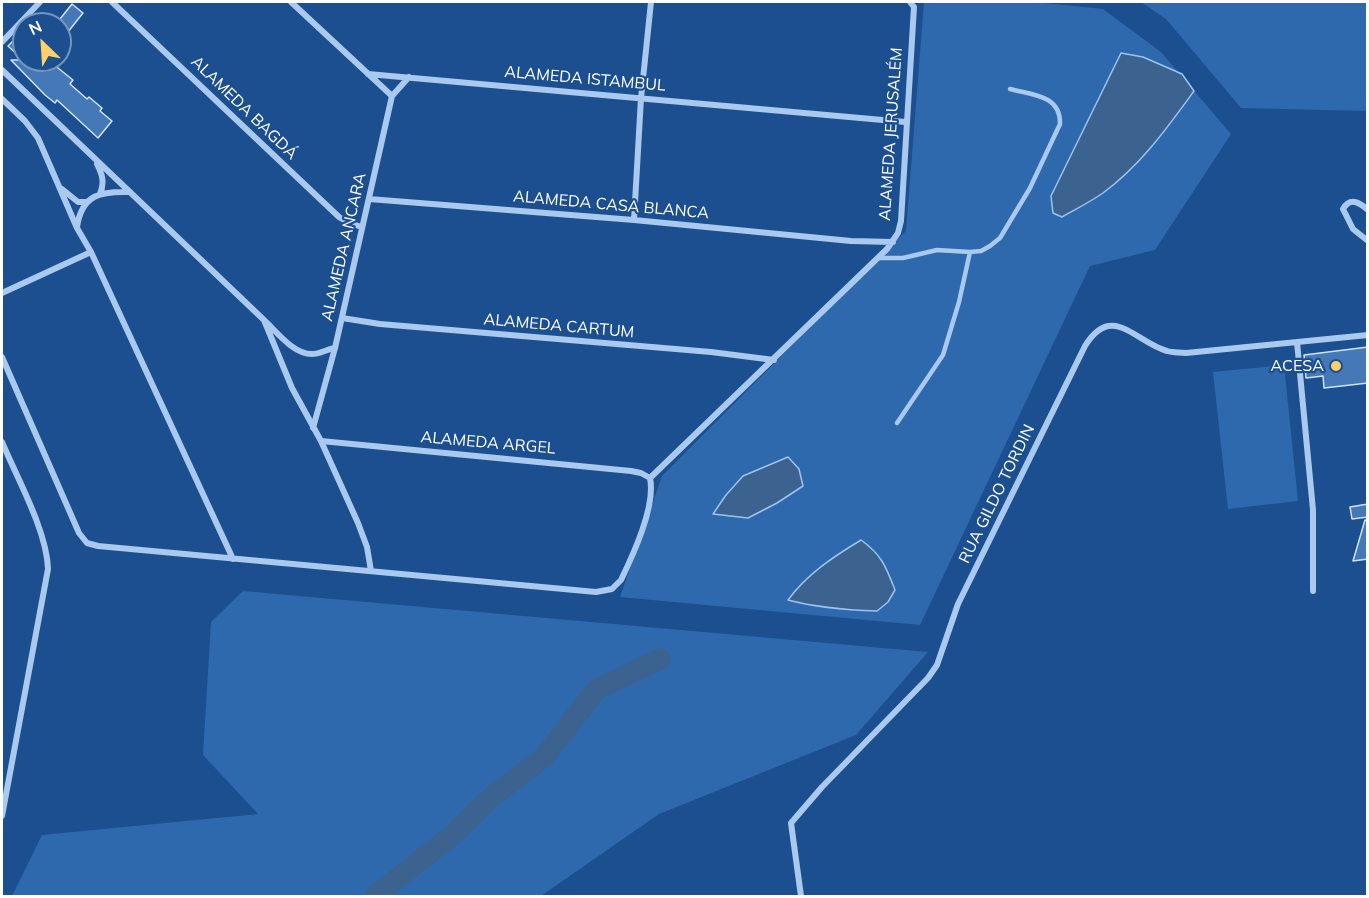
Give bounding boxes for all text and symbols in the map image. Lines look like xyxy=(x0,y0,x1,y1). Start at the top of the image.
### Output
north arrow xyxy=(12,12,72,72)
text: N xyxy=(26,16,45,39)
street label: ALAMEDA JERUSALÉM xyxy=(875,47,907,221)
street label: ALAMEDA BAGDÁ xyxy=(187,52,301,164)
street label: ALAMEDA ISTAMBUL xyxy=(504,62,666,96)
street label: ALAMEDA ANCARA xyxy=(318,171,370,323)
street label: ALAMEDA CASA BLANCA xyxy=(512,187,710,223)
street label: ALAMEDA CARTUM xyxy=(483,310,635,342)
place label: ACESA xyxy=(1271,356,1324,376)
marker: ACESA xyxy=(1329,359,1343,373)
street label: RUA GILDO TORDIN xyxy=(955,421,1039,567)
street label: ALAMEDA ARGEL xyxy=(420,428,556,458)

